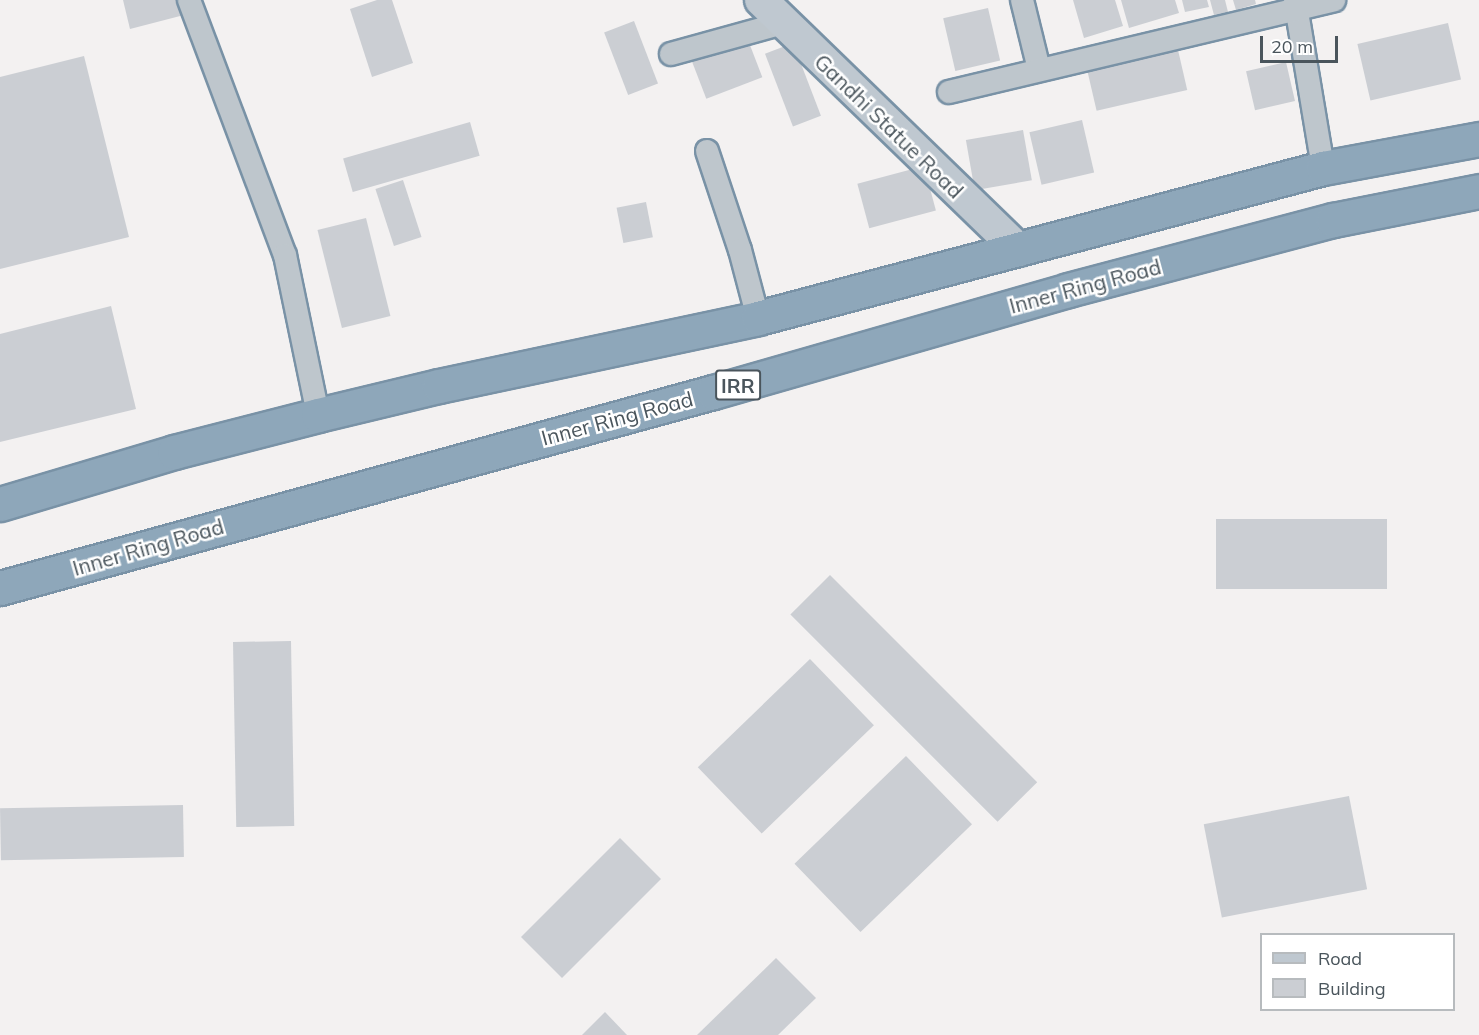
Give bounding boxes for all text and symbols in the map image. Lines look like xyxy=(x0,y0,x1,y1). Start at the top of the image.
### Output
scale bar xyxy=(1263,24,1341,62)
text: 20 m xyxy=(1271,35,1313,58)
street label: Gandhi Statue Road xyxy=(810,49,968,203)
street label: Inner Ring Road xyxy=(1006,254,1164,318)
road number: IRR xyxy=(714,368,762,402)
street label: Inner Ring Road xyxy=(538,386,696,450)
street label: Inner Ring Road xyxy=(70,513,226,581)
legend xyxy=(1260,933,1455,1011)
text: Road xyxy=(1318,947,1362,970)
text: Building xyxy=(1318,977,1386,1000)

